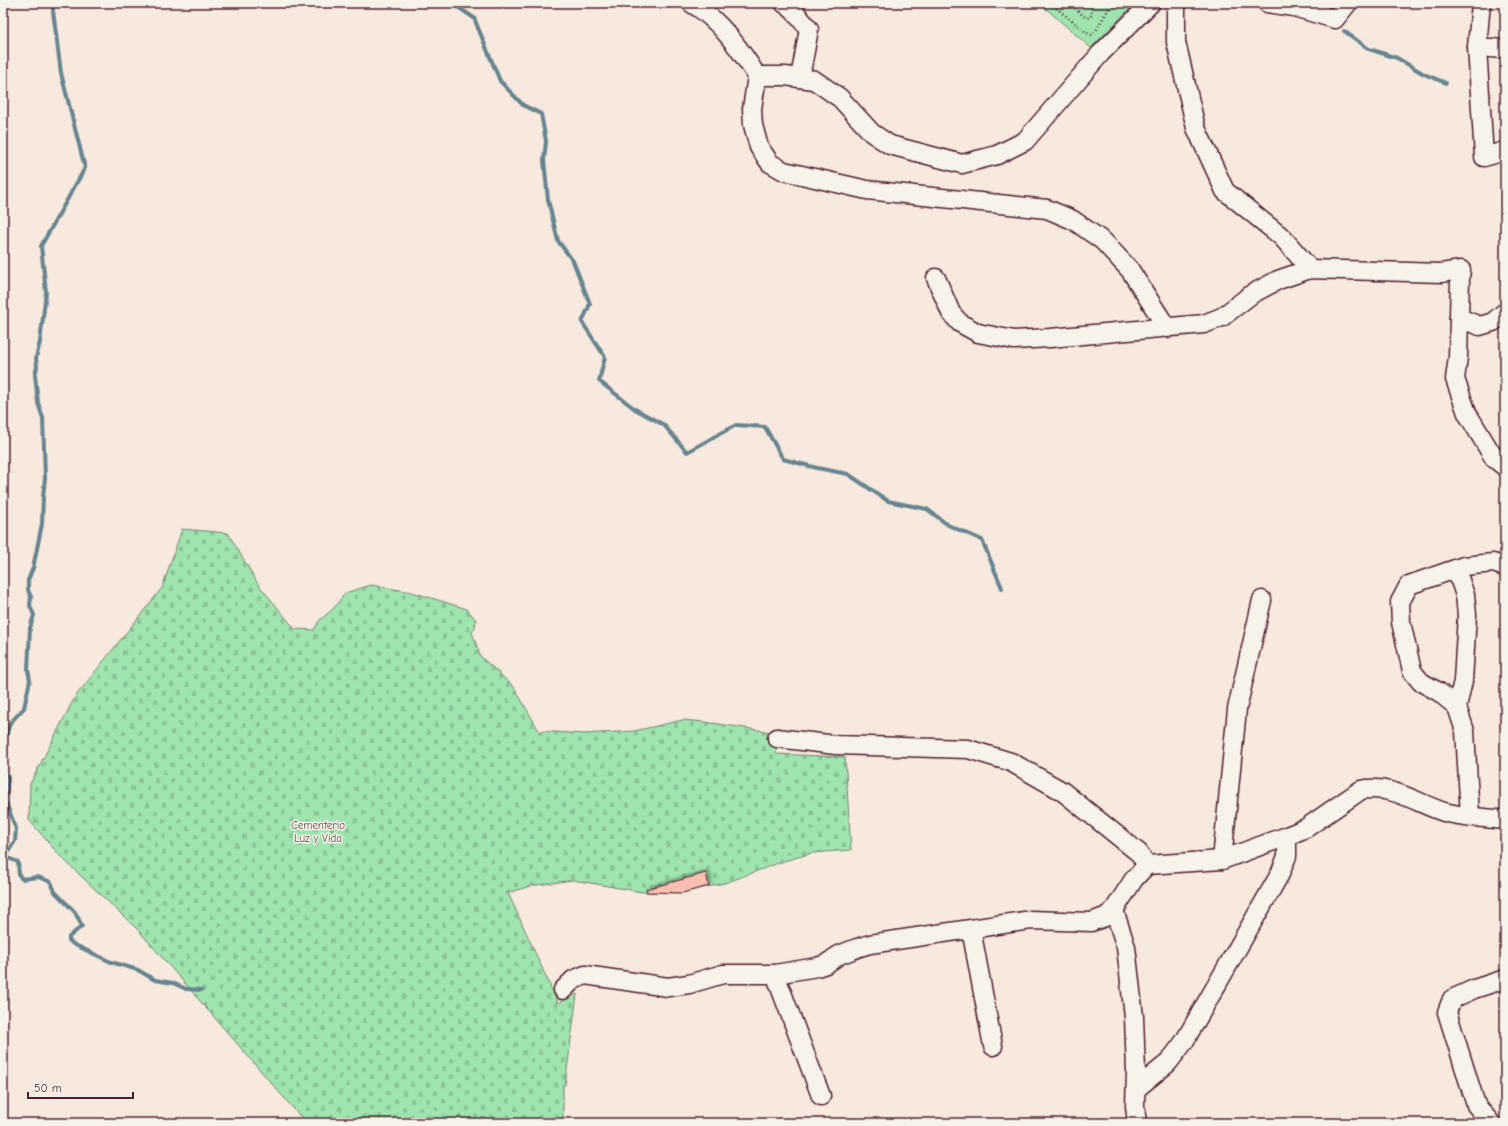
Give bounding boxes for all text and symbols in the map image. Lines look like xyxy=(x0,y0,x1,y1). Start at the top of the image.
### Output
park label: Cementerio Luz y Vida xyxy=(291,819,345,845)
scale bar xyxy=(28,1074,133,1100)
text: 50 m xyxy=(34,1081,62,1095)

